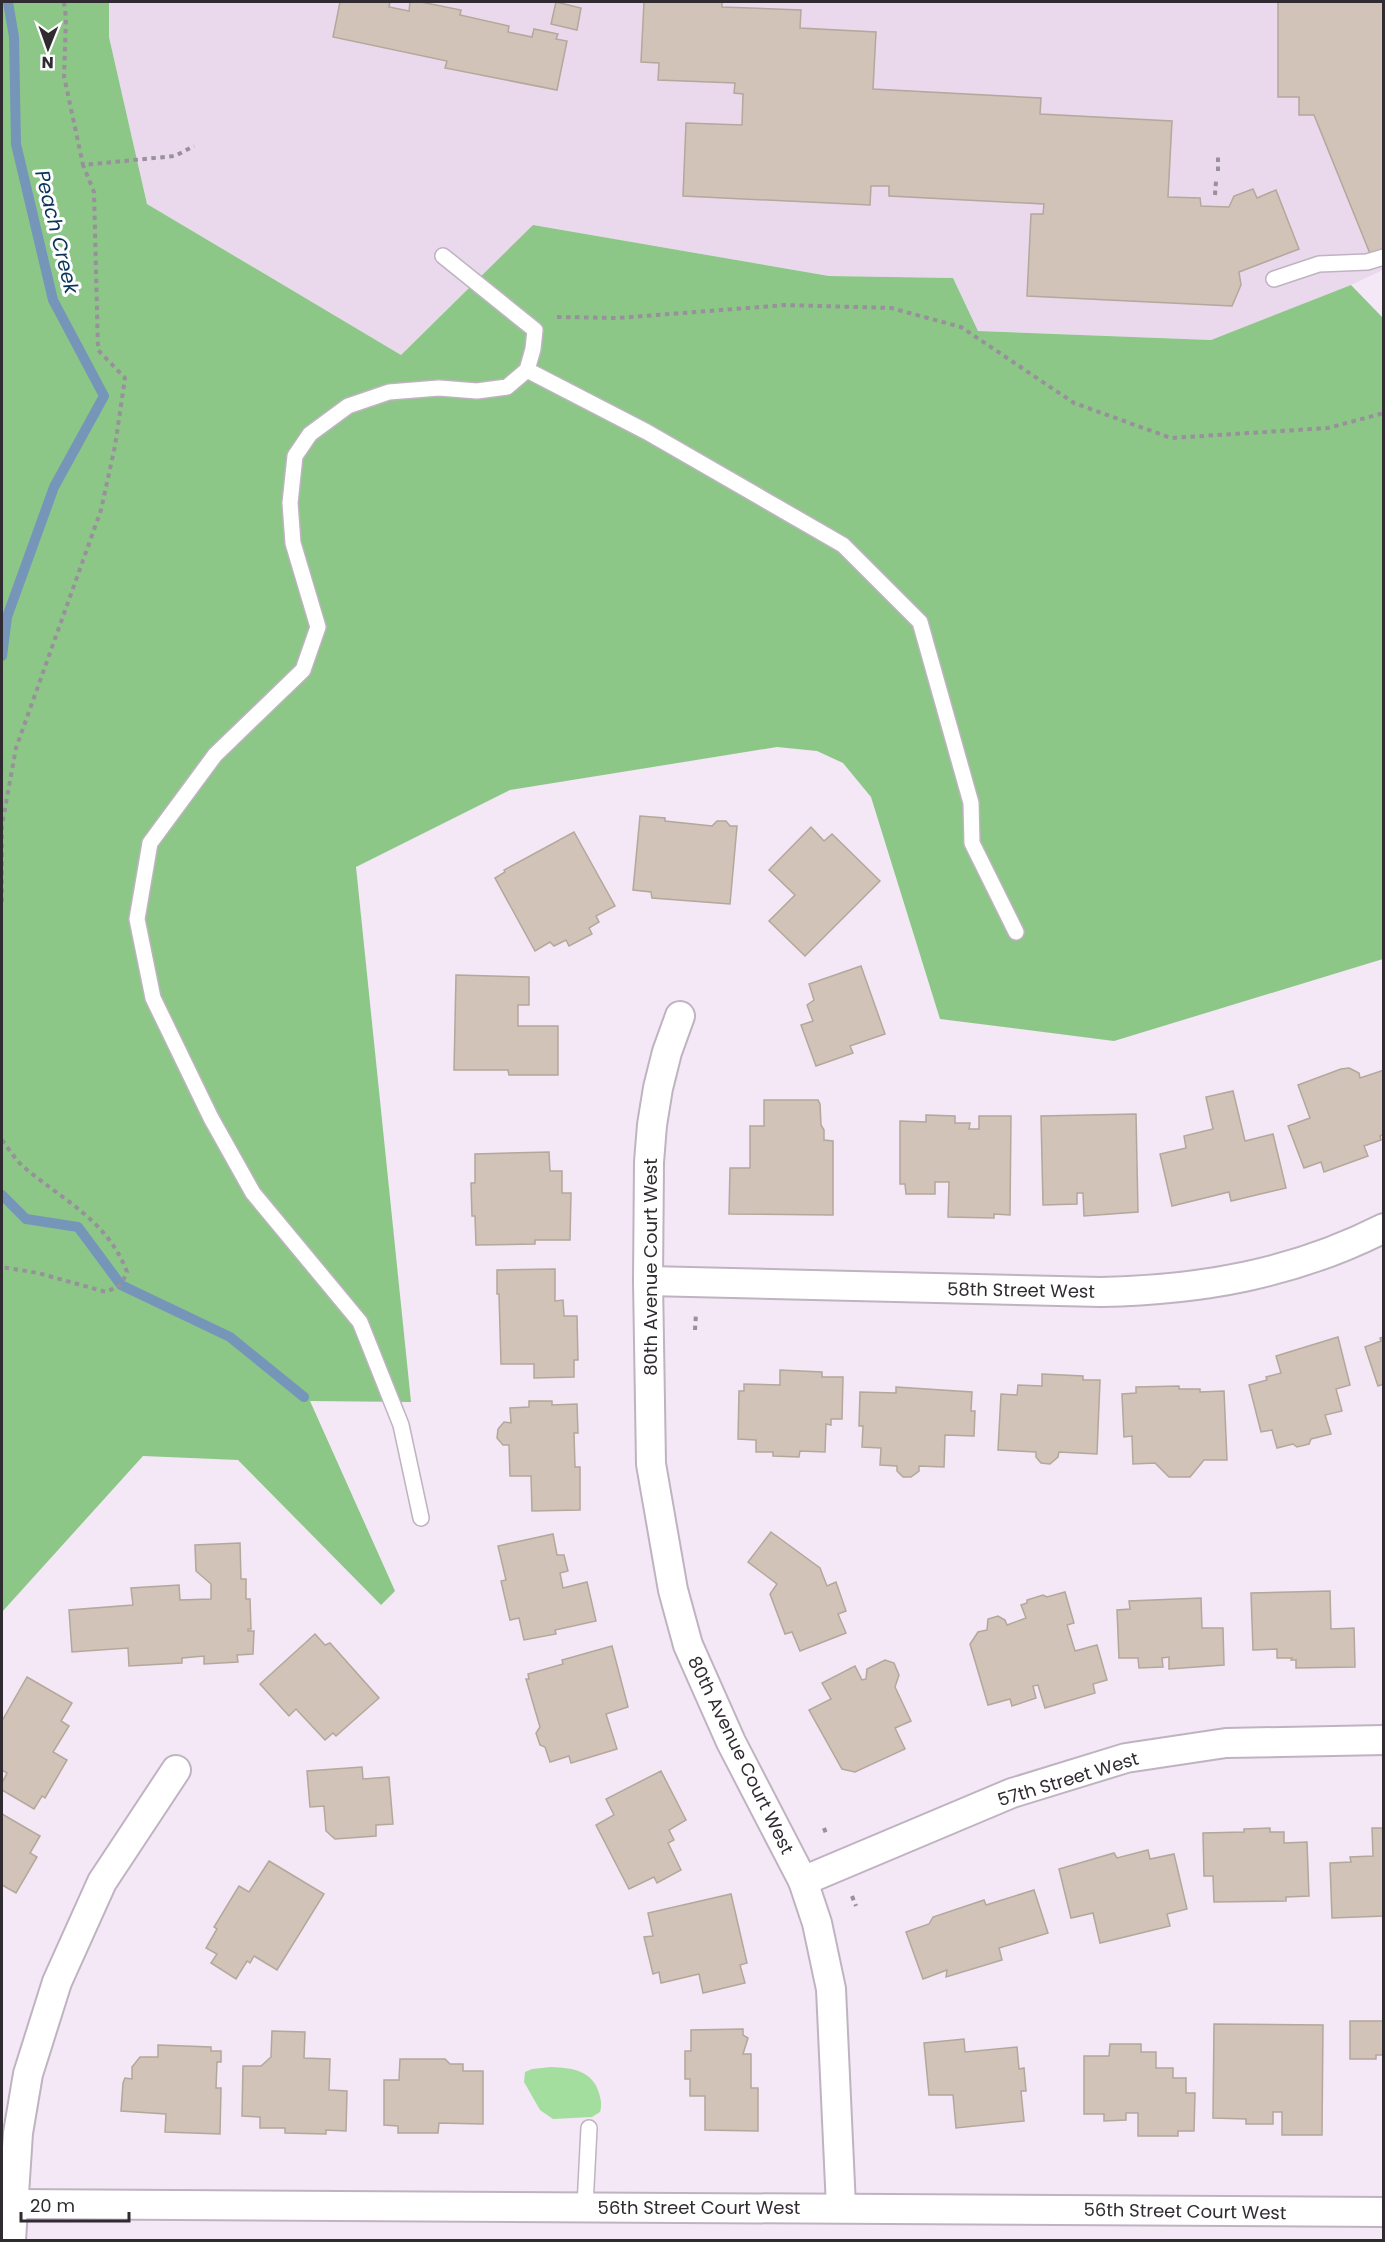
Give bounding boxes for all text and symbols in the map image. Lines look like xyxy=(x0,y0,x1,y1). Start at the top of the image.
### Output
north arrow xyxy=(18,18,78,78)
text: N xyxy=(42,51,54,74)
water label: Peach Creek xyxy=(28,167,86,298)
street label: 80th Avenue Court West xyxy=(638,1158,663,1376)
street label: 58th Street West xyxy=(947,1276,1095,1304)
street label: 80th Avenue Court West xyxy=(682,1652,800,1858)
street label: 57th Street West xyxy=(994,1746,1142,1812)
scale bar xyxy=(21,2185,129,2223)
text: 20 m xyxy=(30,2193,75,2218)
street label: 56th Street Court West xyxy=(598,2195,800,2220)
street label: 56th Street Court West xyxy=(1083,2197,1287,2225)

